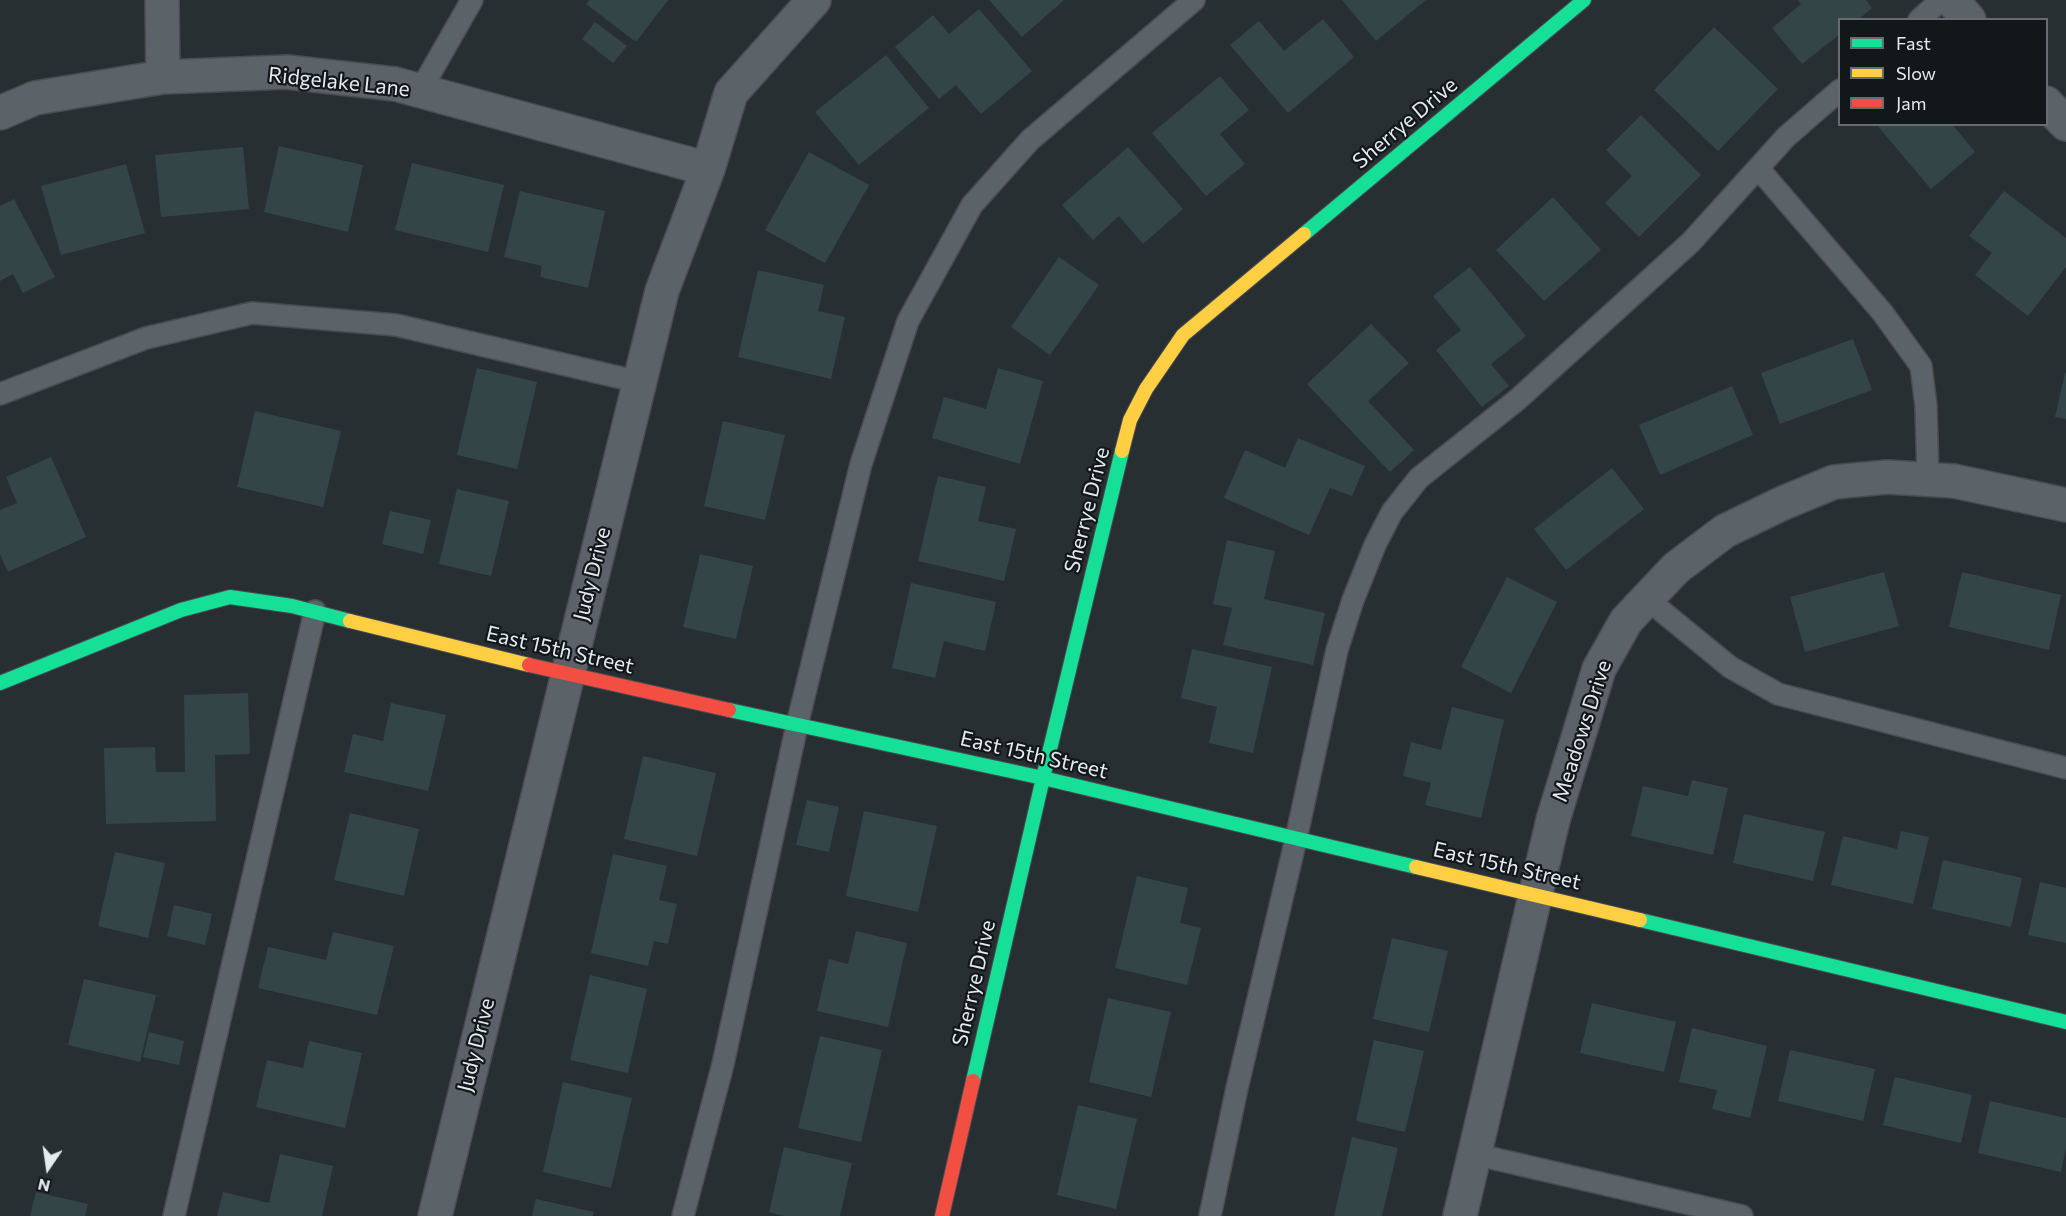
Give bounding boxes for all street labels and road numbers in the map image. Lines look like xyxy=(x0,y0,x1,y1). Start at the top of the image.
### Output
street label: Ridgelake Lane xyxy=(267,62,411,102)
street label: Sherrye Drive xyxy=(1348,72,1462,174)
street label: Sherrye Drive xyxy=(1059,445,1115,575)
street label: Judy Drive xyxy=(568,525,616,623)
street label: East 15th Street xyxy=(484,621,636,679)
street label: Meadows Drive xyxy=(1547,657,1617,805)
street label: East 15th Street xyxy=(958,726,1110,784)
street label: East 15th Street xyxy=(1431,837,1583,895)
street label: Sherrye Drive xyxy=(947,918,1001,1048)
street label: Judy Drive xyxy=(452,996,500,1094)

